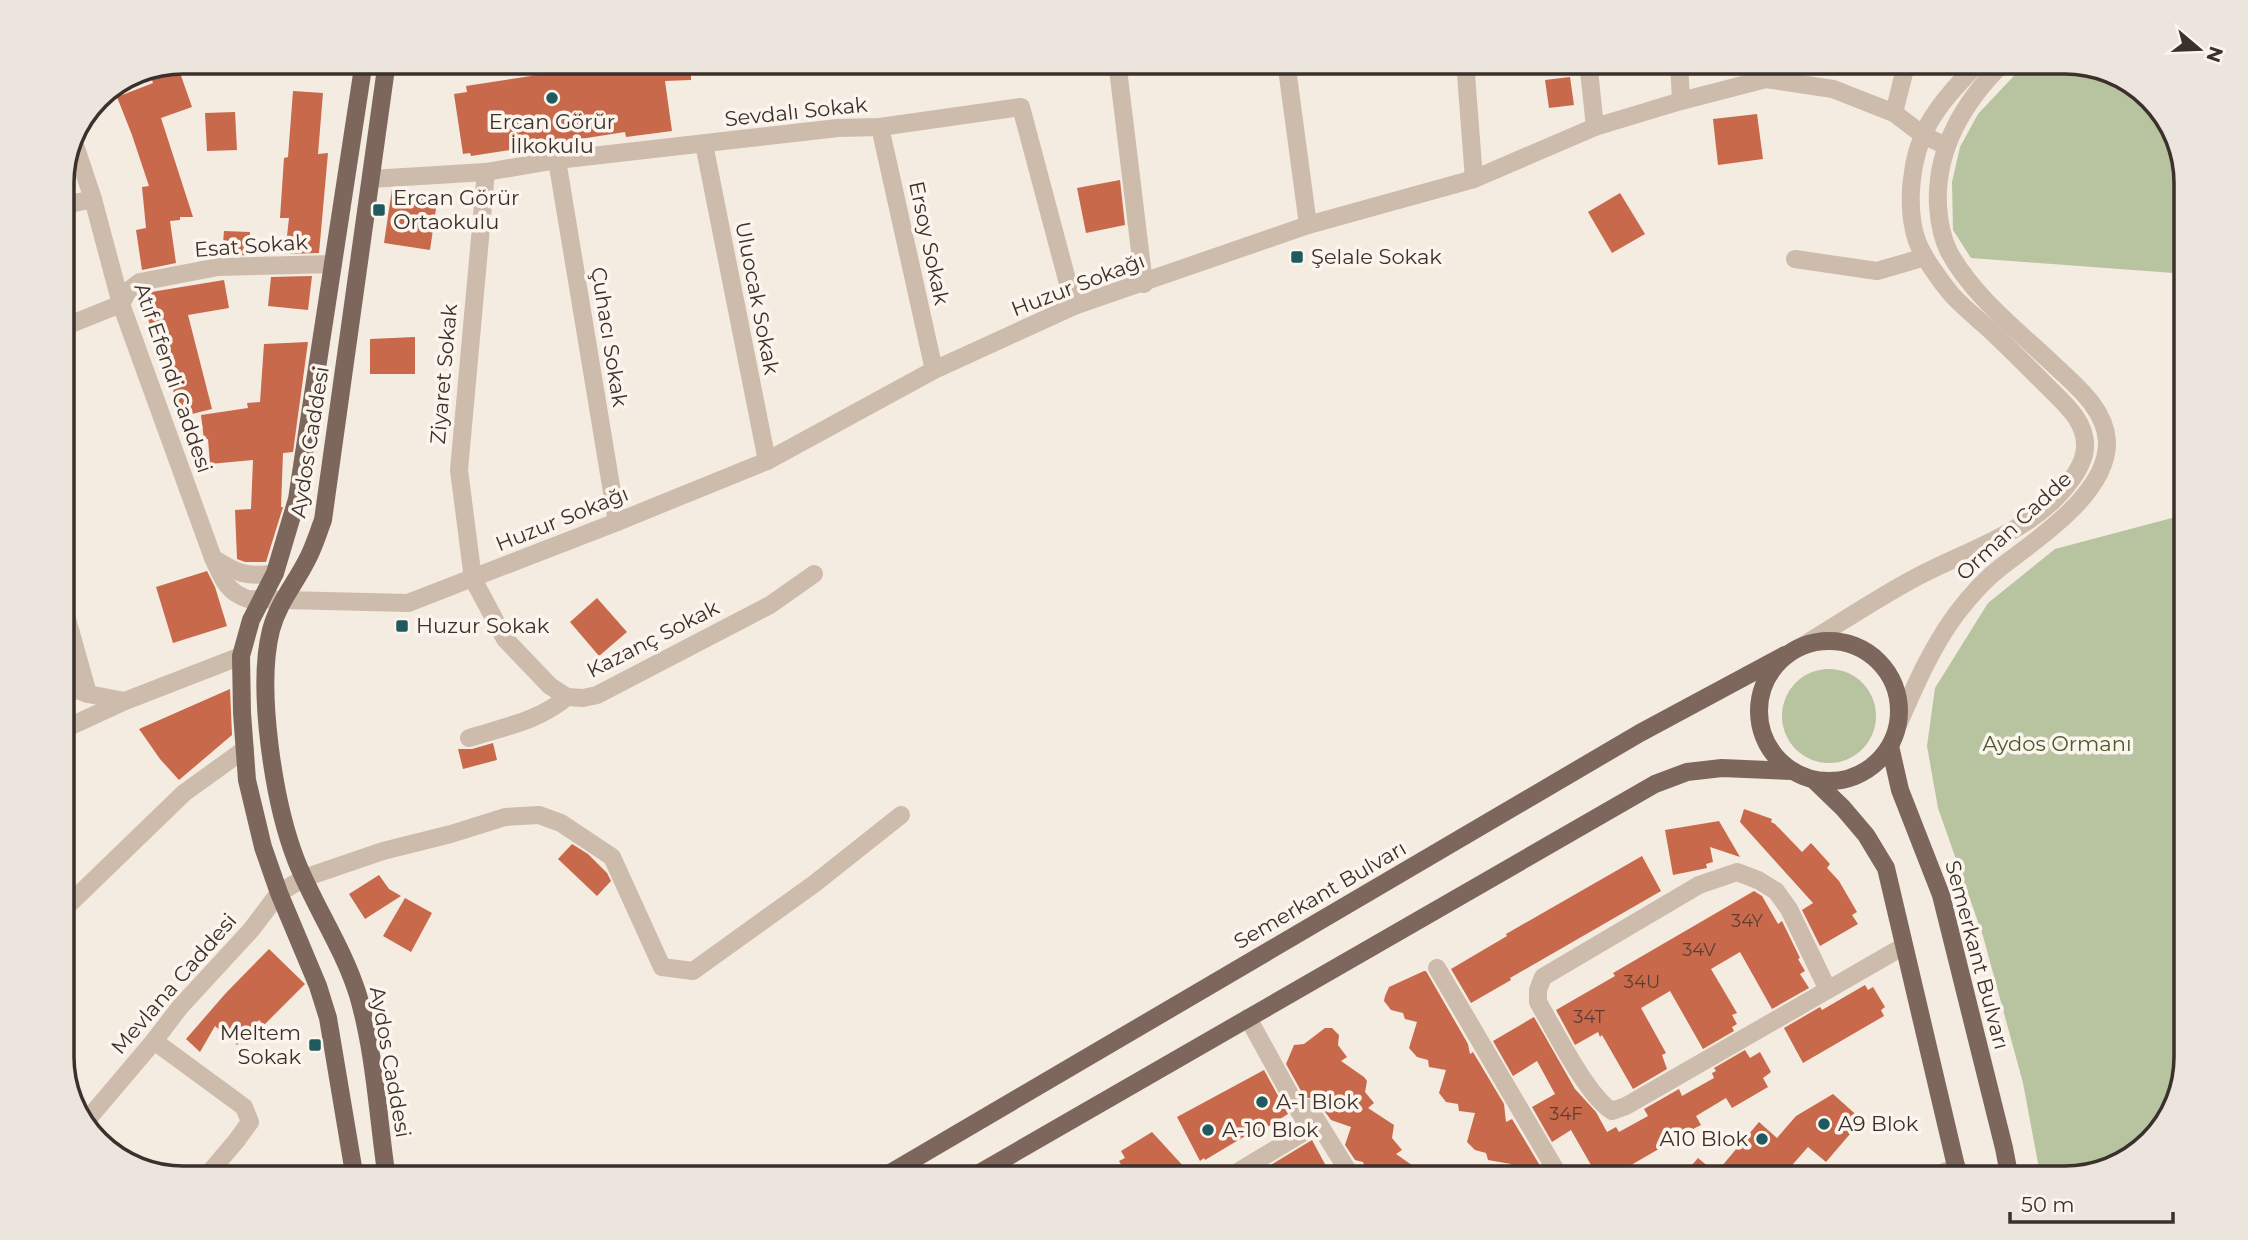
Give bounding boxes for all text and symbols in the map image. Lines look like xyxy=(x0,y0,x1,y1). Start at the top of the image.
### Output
north arrow xyxy=(2164,14,2234,84)
text: N xyxy=(2201,43,2228,65)
marker: Ercan Görür İlkokulu xyxy=(544,90,560,106)
street label: Sevdalı Sokak xyxy=(723,92,869,131)
place label: Ercan Görür İlkokulu xyxy=(489,109,615,158)
street label: Ersoy Sokak xyxy=(904,179,955,307)
place label: Ercan Görür Ortaokulu xyxy=(393,185,519,234)
marker: Ercan Görür Ortaokulu xyxy=(371,202,387,218)
street label: Uluocak Sokak xyxy=(730,219,785,377)
street label: Esat Sokak xyxy=(193,229,309,262)
place label: Şelale Sokak xyxy=(1311,244,1442,269)
street label: Huzur Sokağı xyxy=(1008,248,1148,321)
marker: Şelale Sokak xyxy=(1289,249,1305,265)
street label: Çuhacı Sokak xyxy=(586,265,633,409)
street label: Atıf Efendi Caddesi xyxy=(129,280,218,476)
street label: Ziyaret Sokak xyxy=(425,302,462,445)
street label: Aydos Caddesi xyxy=(285,364,334,519)
street label: Orman Cadde xyxy=(1951,466,2076,585)
street label: Huzur Sokağı xyxy=(492,481,632,557)
street label: Kazanç Sokak xyxy=(582,594,723,683)
place label: Huzur Sokak xyxy=(416,613,550,638)
marker: Huzur Sokak xyxy=(394,618,410,634)
park label: Aydos Ormanı xyxy=(1982,731,2132,756)
street label: Semerkant Bulvarı xyxy=(1229,835,1410,954)
street label: Semerkant Bulvarı xyxy=(1940,858,2015,1052)
street label: Mevlana Caddesi xyxy=(106,908,242,1059)
house number: 34Y xyxy=(1731,910,1764,932)
house number: 34V xyxy=(1682,939,1716,961)
house number: 34U xyxy=(1624,971,1660,993)
street label: Aydos Caddesi xyxy=(365,984,416,1139)
house number: 34T xyxy=(1573,1006,1605,1028)
place label: Meltem Sokak xyxy=(220,1020,301,1069)
marker: Meltem Sokak xyxy=(307,1037,323,1053)
place label: A-1 Blok xyxy=(1276,1089,1359,1114)
marker: A-1 Blok xyxy=(1254,1094,1270,1110)
house number: 34F xyxy=(1549,1103,1583,1125)
place label: A9 Blok xyxy=(1838,1111,1919,1136)
marker: A9 Blok xyxy=(1816,1116,1832,1132)
place label: A-10 Blok xyxy=(1222,1117,1319,1142)
marker: A-10 Blok xyxy=(1200,1122,1216,1138)
place label: A10 Blok xyxy=(1660,1126,1748,1151)
marker: A10 Blok xyxy=(1754,1131,1770,1147)
scale bar xyxy=(2010,1180,2173,1224)
text: 50 m xyxy=(2021,1192,2075,1217)

